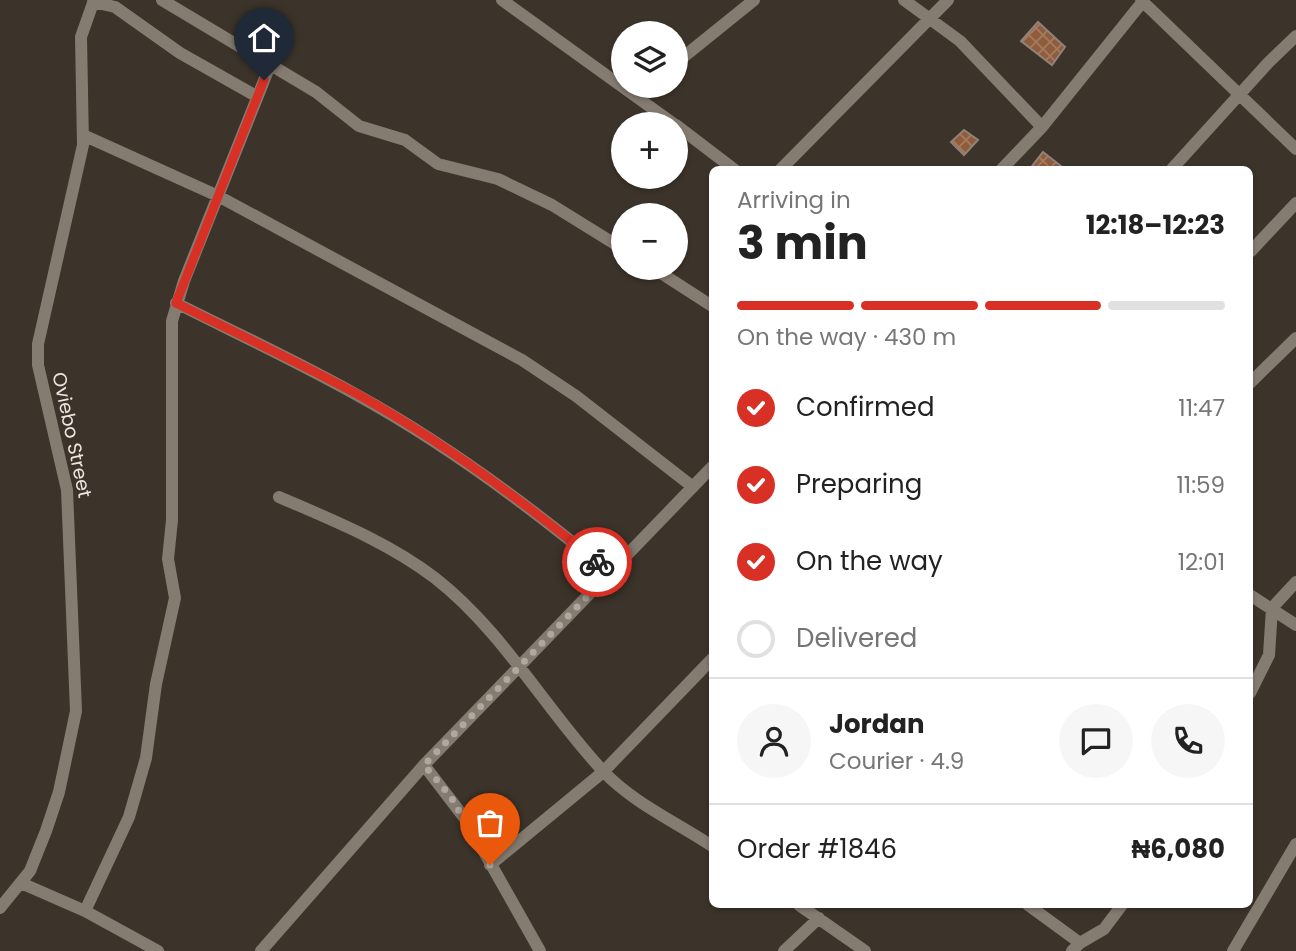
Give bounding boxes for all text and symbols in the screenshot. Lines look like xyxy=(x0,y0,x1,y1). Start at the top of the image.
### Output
pin xyxy=(234,8,294,80)
icon: home xyxy=(245,19,283,57)
map controls xyxy=(611,21,688,280)
button: layers xyxy=(611,21,688,98)
button: + xyxy=(611,112,688,189)
text: Arriving in xyxy=(737,184,851,216)
button: − xyxy=(611,203,688,280)
text: 12:18–12:23 xyxy=(1086,207,1225,243)
text: 3 min xyxy=(737,211,868,275)
text: On the way · 430 m xyxy=(737,321,956,353)
street label: Oviebo Street xyxy=(46,370,99,500)
icon: check xyxy=(737,389,775,427)
text: Confirmed xyxy=(796,389,934,425)
text: 11:47 xyxy=(1178,392,1225,424)
icon: check xyxy=(737,466,775,504)
text: Preparing xyxy=(796,466,922,502)
text: 11:59 xyxy=(1176,469,1225,501)
courier xyxy=(562,527,632,597)
icon: bike xyxy=(578,543,616,581)
icon: check xyxy=(737,543,775,581)
text: On the way xyxy=(796,543,943,579)
text: 12:01 xyxy=(1178,546,1225,578)
text: Delivered xyxy=(796,620,917,656)
button: person xyxy=(737,704,811,778)
button: chat xyxy=(1059,704,1133,778)
button: phone xyxy=(1151,704,1225,778)
text: Jordan xyxy=(829,706,925,742)
text: Courier · 4.9 xyxy=(829,745,964,777)
pin xyxy=(460,793,520,865)
icon: bag xyxy=(471,804,509,842)
text: Order #1846 xyxy=(737,831,897,867)
text: ₦6,080 xyxy=(1131,831,1225,867)

